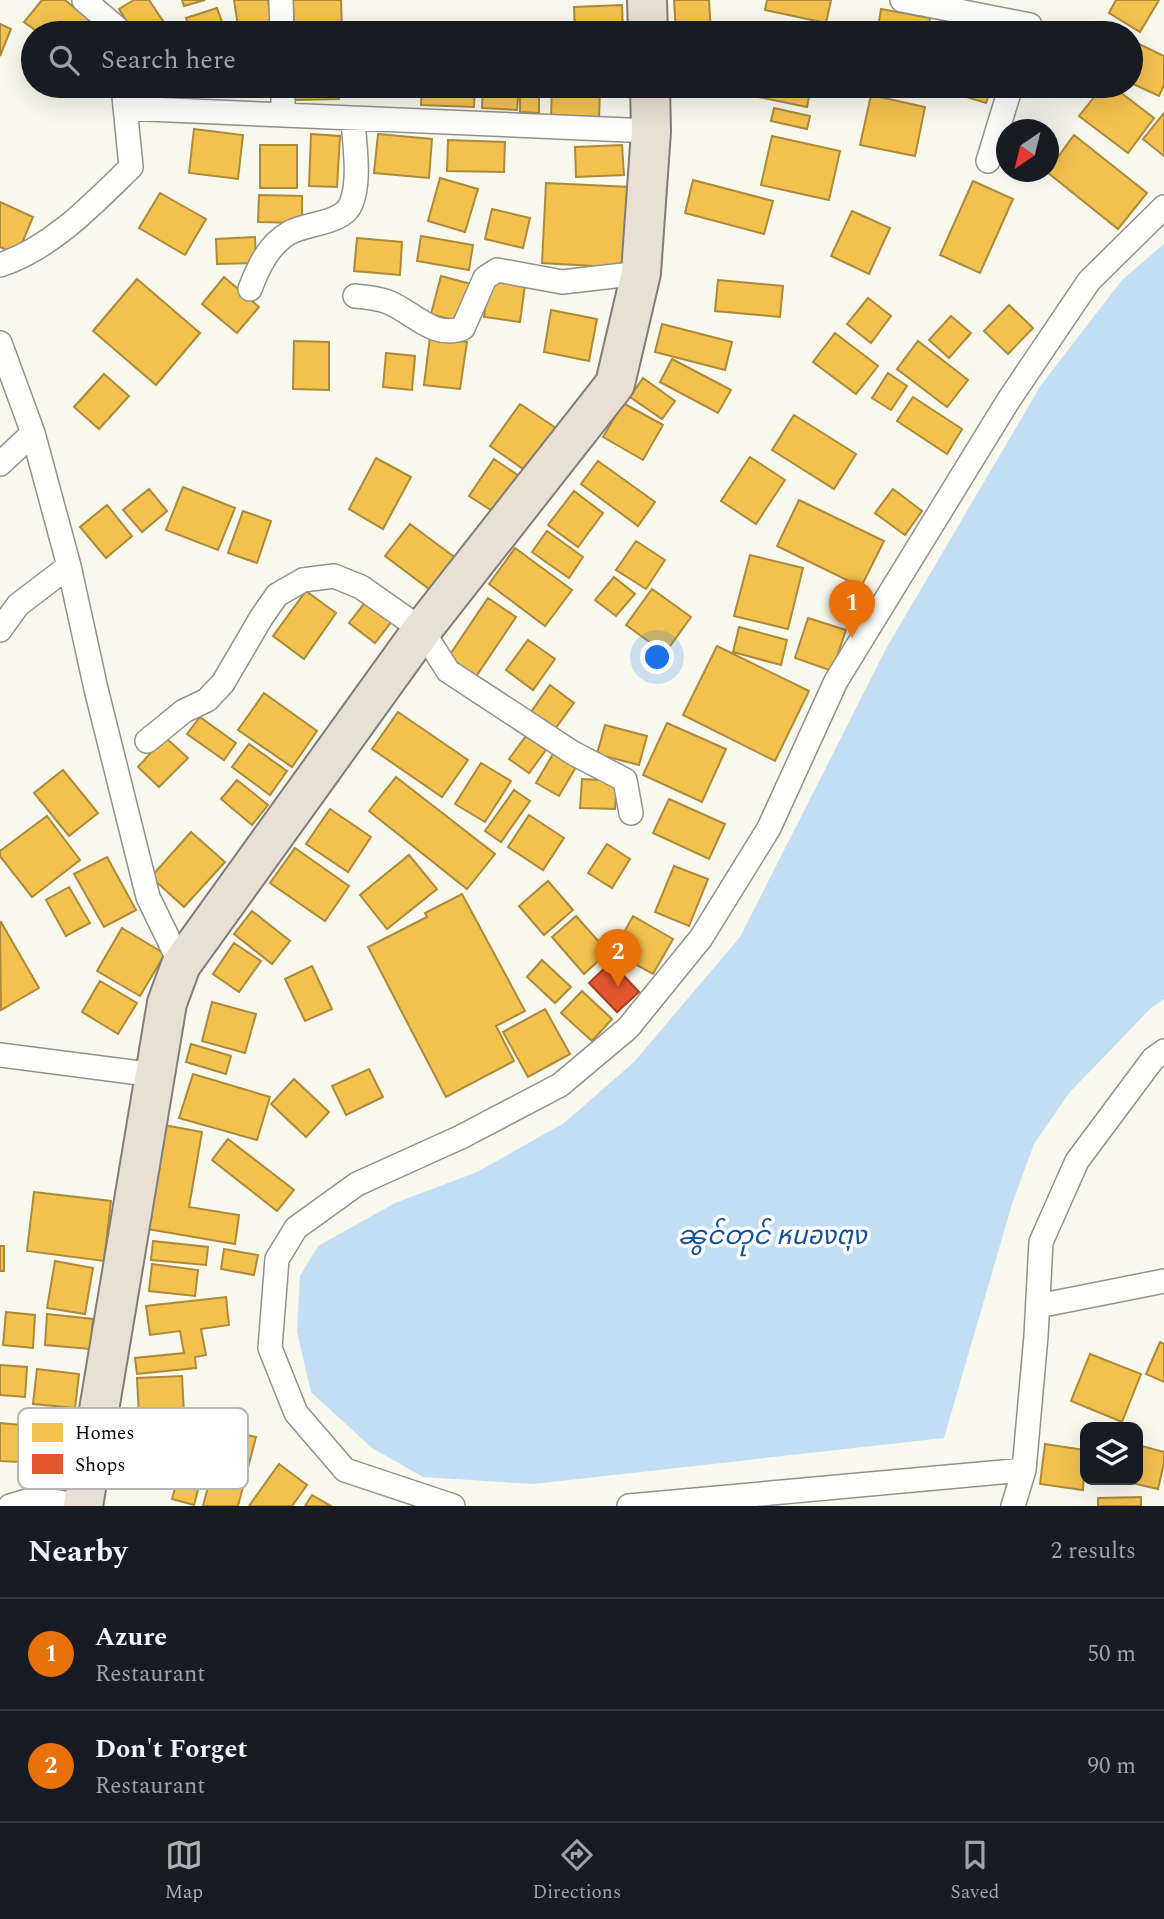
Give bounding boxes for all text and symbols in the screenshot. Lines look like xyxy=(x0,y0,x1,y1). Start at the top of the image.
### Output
search box xyxy=(21,21,1143,98)
text: Search here xyxy=(101,40,236,80)
icon: search xyxy=(45,41,83,79)
north arrow xyxy=(996,119,1059,182)
pin: 1 xyxy=(829,580,875,638)
your location xyxy=(640,640,674,674)
pin: 2 xyxy=(595,929,641,987)
water label: ၼွင်တုင် หนองตุง xyxy=(677,1216,868,1257)
legend xyxy=(18,1408,248,1489)
text: Homes xyxy=(75,1419,134,1448)
map controls xyxy=(1080,1422,1143,1485)
button: layers xyxy=(1080,1422,1143,1485)
text: Shops xyxy=(75,1451,125,1480)
text: Nearby xyxy=(28,1529,127,1575)
text: 2 results xyxy=(1051,1534,1136,1569)
text: Azure xyxy=(95,1617,167,1657)
text: 1 xyxy=(45,1637,57,1672)
text: 50 m xyxy=(1087,1637,1136,1672)
text: Restaurant xyxy=(95,1657,205,1692)
text: Don't Forget xyxy=(95,1729,247,1769)
text: 2 xyxy=(45,1749,57,1784)
text: 90 m xyxy=(1087,1749,1136,1784)
text: Restaurant xyxy=(95,1769,205,1804)
tab: Map xyxy=(165,1836,203,1907)
tab: Directions xyxy=(532,1836,621,1907)
tab: Saved xyxy=(951,1836,999,1907)

